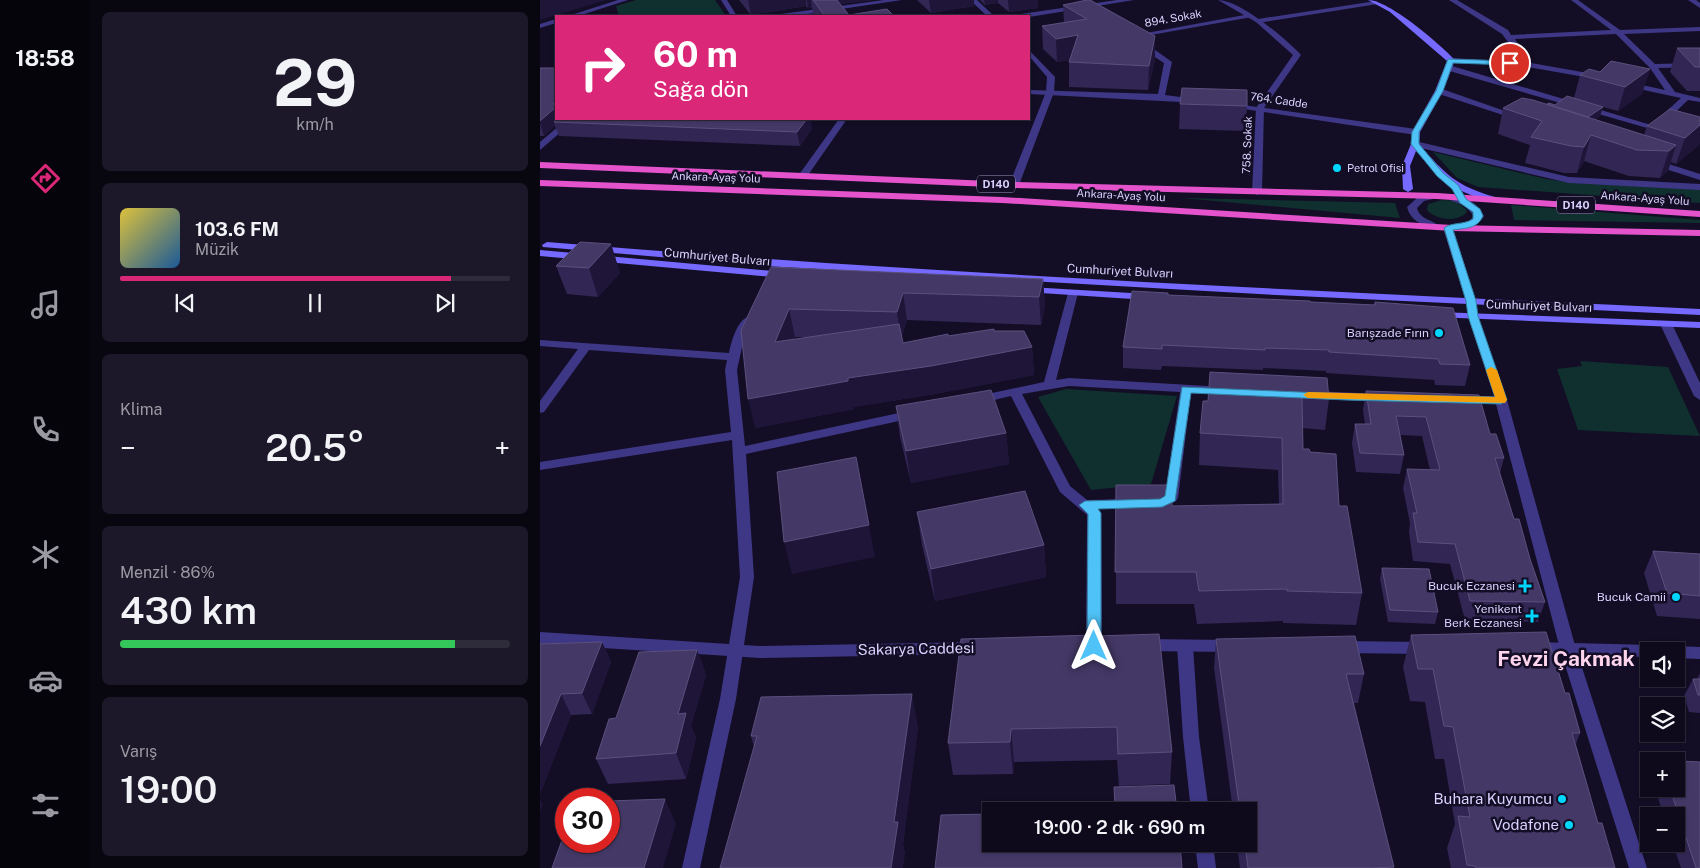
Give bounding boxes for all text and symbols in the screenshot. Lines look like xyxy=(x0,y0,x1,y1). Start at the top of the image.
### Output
street label: 894. Sokak xyxy=(1144,7,1202,29)
text: 60 m xyxy=(653,34,738,75)
icon: right xyxy=(570,35,635,100)
pin xyxy=(1489,42,1531,84)
text: 29 xyxy=(273,44,357,121)
text: 18:58 xyxy=(15,45,75,71)
icon: arrive xyxy=(1496,49,1524,77)
text: Sağa dön xyxy=(653,76,749,102)
street label: 764. Cadde xyxy=(1249,90,1309,110)
text: km/h xyxy=(296,115,334,134)
street label: 758. Sokak xyxy=(1240,116,1254,174)
icon: directions xyxy=(28,161,63,196)
marker: Petrol Ofisi xyxy=(1331,162,1343,174)
place label: Petrol Ofisi xyxy=(1347,162,1404,174)
street label: Ankara-Ayaş Yolu xyxy=(671,169,761,186)
road number: D140 xyxy=(977,175,1015,192)
street label: Ankara-Ayaş Yolu xyxy=(1076,187,1166,204)
street label: Ankara-Ayaş Yolu xyxy=(1600,189,1690,208)
road number: D140 xyxy=(1557,196,1595,214)
text: 103.6 FM xyxy=(195,218,279,240)
text: Müzik xyxy=(195,240,239,259)
street label: Cumhuriyet Bulvarı xyxy=(663,245,771,269)
street label: Cumhuriyet Bulvarı xyxy=(1067,261,1173,281)
icon: music xyxy=(28,287,63,322)
icon: previous xyxy=(171,289,199,317)
icon: pause xyxy=(301,289,329,317)
icon: next xyxy=(431,289,459,317)
street label: Cumhuriyet Bulvarı xyxy=(1486,297,1592,315)
place label: Barışzade Fırın xyxy=(1347,326,1429,340)
marker: Barışzade Fırın xyxy=(1433,327,1445,339)
text: Klima xyxy=(120,400,162,419)
icon: phone xyxy=(28,412,63,447)
text: 20.5° xyxy=(265,425,365,470)
text: − xyxy=(120,431,136,464)
text: + xyxy=(494,431,510,464)
icon: climate xyxy=(28,537,63,572)
text: Menzil · 86% xyxy=(120,563,215,582)
place label: Bucuk Eczanesi xyxy=(1428,579,1515,593)
marker: Bucuk Eczanesi xyxy=(1519,580,1531,592)
text: 430 km xyxy=(120,588,257,633)
place label: Bucuk Camii xyxy=(1597,590,1666,604)
marker: Bucuk Camii xyxy=(1670,591,1682,603)
place label: Yenikent Berk Eczanesi xyxy=(1444,602,1522,630)
marker: Yenikent Berk Eczanesi xyxy=(1526,610,1538,622)
position arrow xyxy=(1067,619,1119,671)
street label: Sakarya Caddesi xyxy=(857,639,975,658)
map controls xyxy=(1640,642,1685,852)
button: sound xyxy=(1640,642,1685,687)
district label: Fevzi Çakmak xyxy=(1497,646,1635,671)
icon: car xyxy=(28,663,63,698)
button: layers xyxy=(1640,697,1685,742)
text: Varış xyxy=(120,742,157,761)
button: + xyxy=(1640,752,1685,797)
text: 19:00 xyxy=(120,767,217,812)
icon: filters xyxy=(28,788,63,823)
speed limit sign: 30 xyxy=(555,788,620,853)
place label: Buhara Kuyumcu xyxy=(1434,790,1552,807)
marker: Buhara Kuyumcu xyxy=(1556,793,1568,805)
button: − xyxy=(1640,807,1685,852)
text: 19:00 · 2 dk · 690 m xyxy=(1034,816,1205,838)
place label: Vodafone xyxy=(1493,816,1559,833)
marker: Vodafone xyxy=(1563,819,1575,831)

